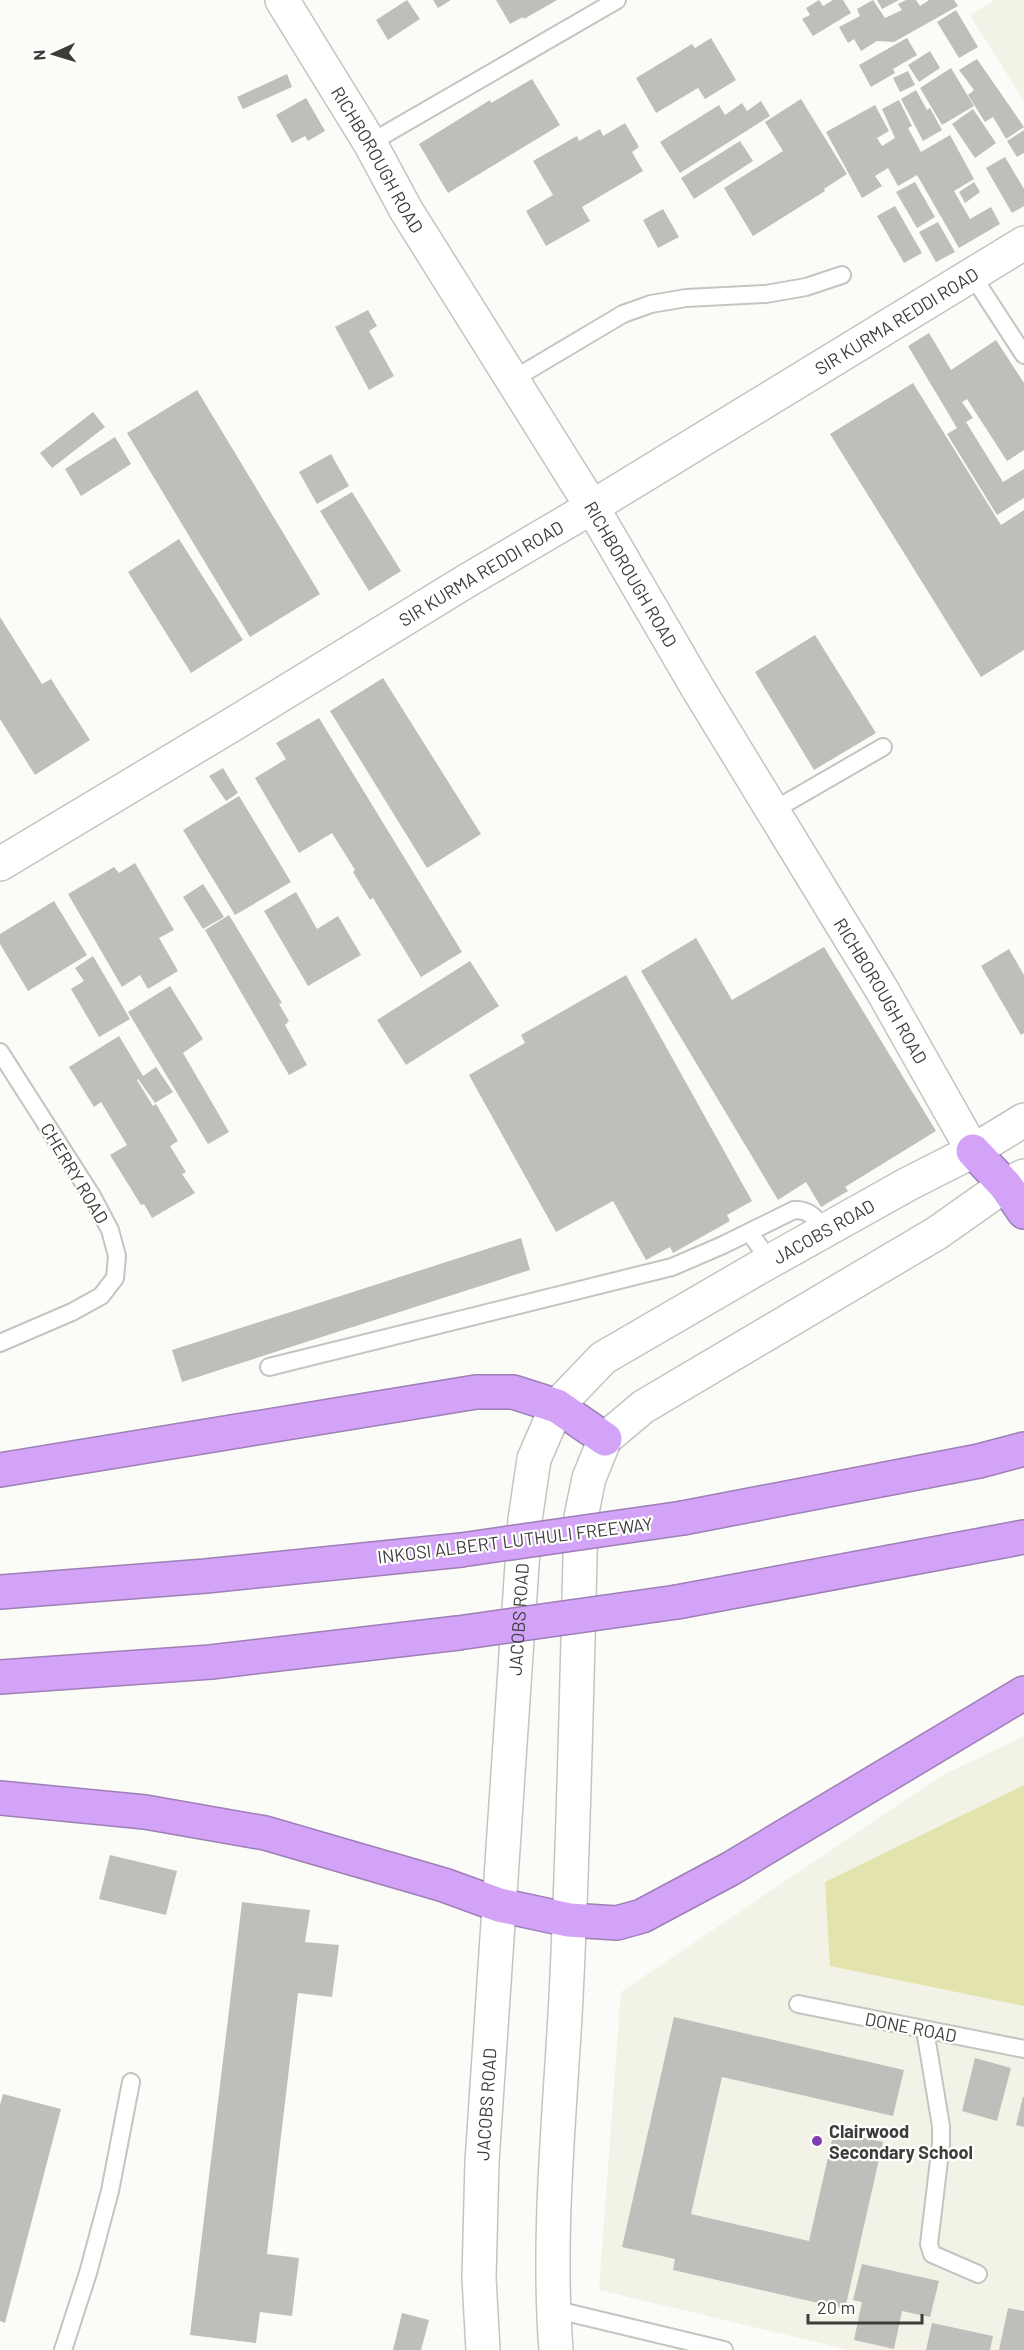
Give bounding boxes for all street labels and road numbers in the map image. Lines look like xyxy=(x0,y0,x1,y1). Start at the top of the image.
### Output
street label: RICHBOROUGH ROAD xyxy=(327,82,428,237)
street label: SIR KURMA REDDI ROAD xyxy=(811,263,982,379)
street label: RICHBOROUGH ROAD xyxy=(580,497,682,651)
street label: SIR KURMA REDDI ROAD xyxy=(395,516,567,631)
street label: RICHBOROUGH ROAD xyxy=(830,914,932,1068)
street label: CHERRY ROAD xyxy=(36,1119,114,1227)
street label: JACOBS ROAD xyxy=(769,1194,878,1268)
street label: INKOSI ALBERT LUTHULI FREEWAY xyxy=(376,1512,654,1568)
street label: JACOBS ROAD xyxy=(504,1562,533,1676)
street label: DONE ROAD xyxy=(863,2007,959,2047)
street label: JACOBS ROAD xyxy=(471,2047,501,2161)

